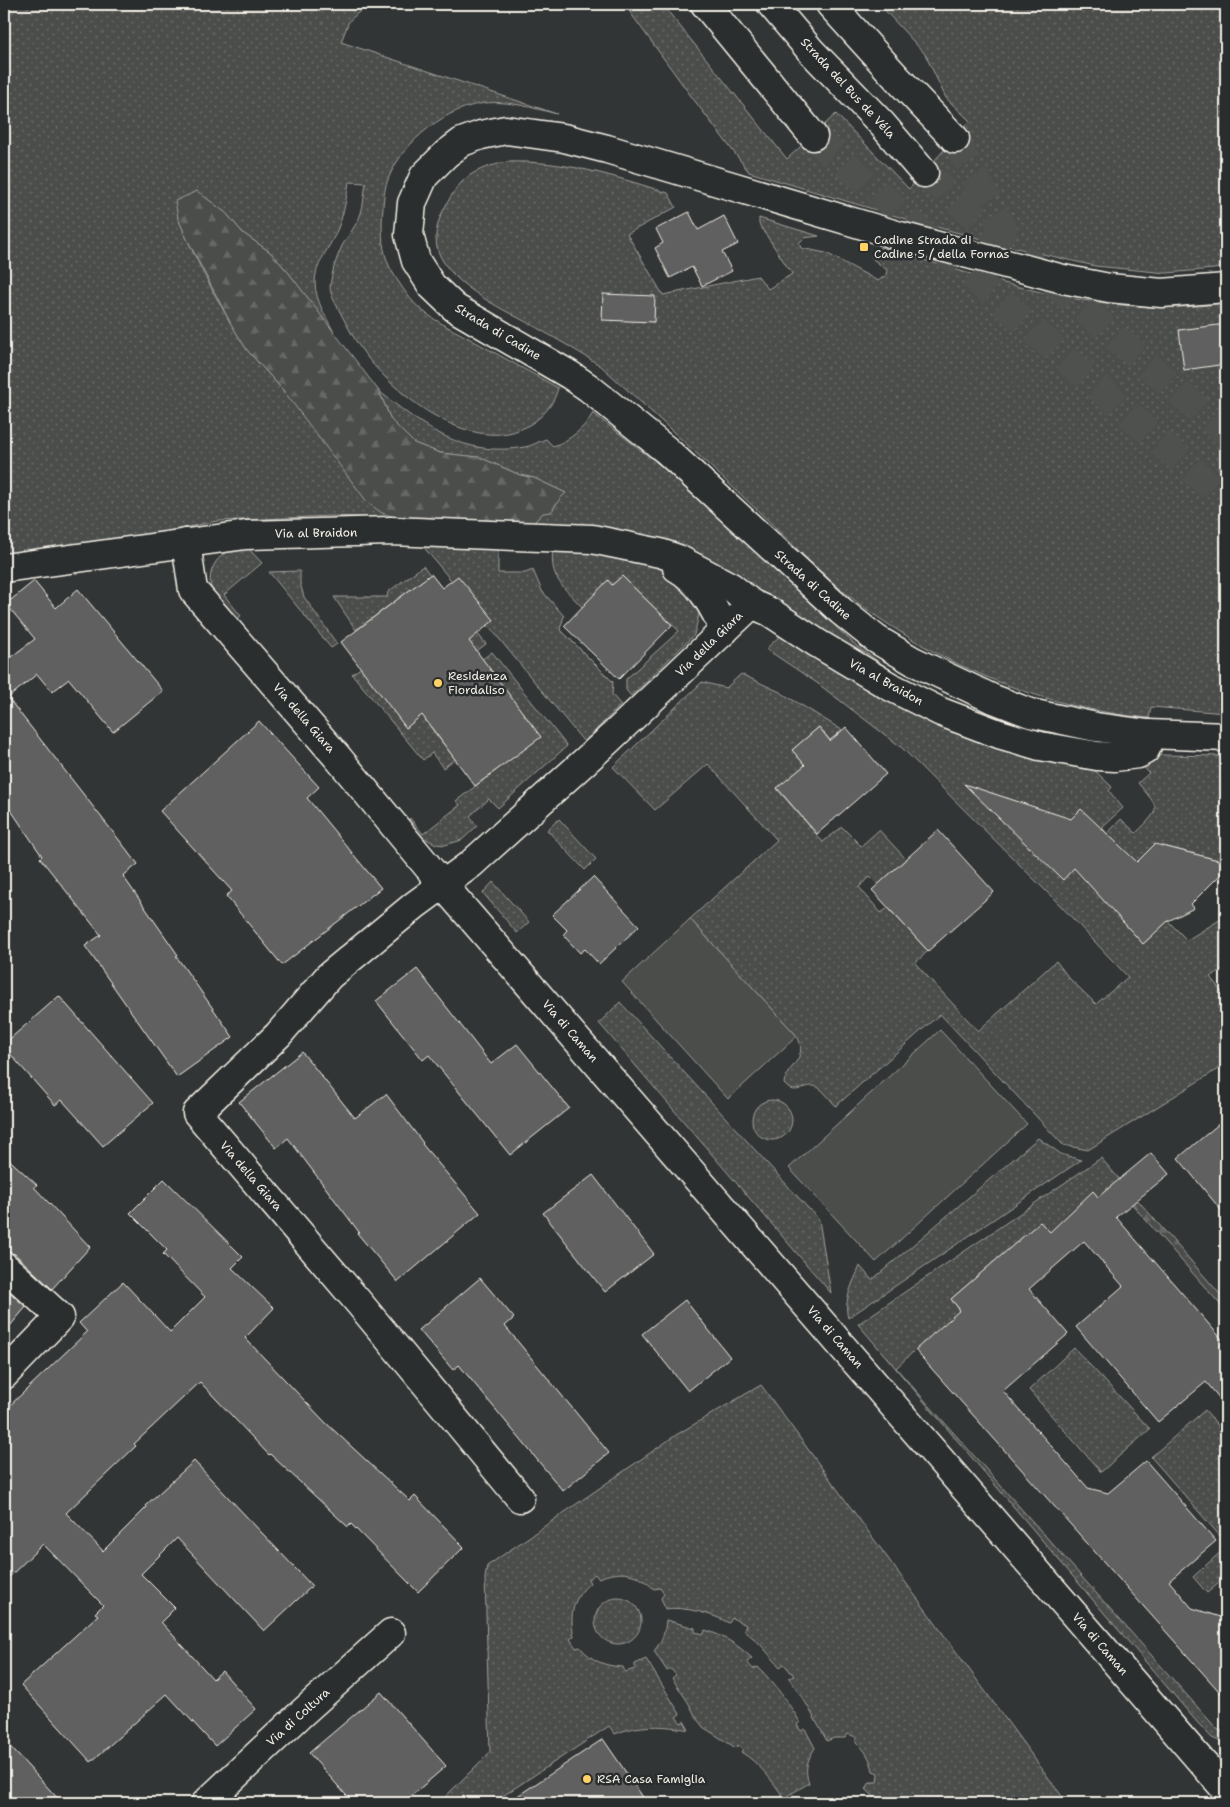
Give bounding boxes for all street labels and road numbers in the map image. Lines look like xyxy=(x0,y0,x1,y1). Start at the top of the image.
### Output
street label: Strada del Bus de Véla xyxy=(797,34,899,142)
street label: Strada di Cadine xyxy=(452,300,544,364)
street label: Via al Braidon xyxy=(275,524,357,542)
street label: Strada di Cadine xyxy=(771,546,855,624)
street label: Via della Giara xyxy=(672,607,746,680)
street label: Via al Braidon xyxy=(846,655,926,709)
street label: Via della Giara xyxy=(269,680,339,757)
street label: Via di Caman xyxy=(538,996,602,1066)
street label: Via della Giara xyxy=(216,1138,286,1215)
street label: Via di Caman xyxy=(803,1302,867,1372)
street label: Via di Caman xyxy=(1068,1609,1132,1679)
street label: Via di Coltura xyxy=(263,1684,333,1750)

